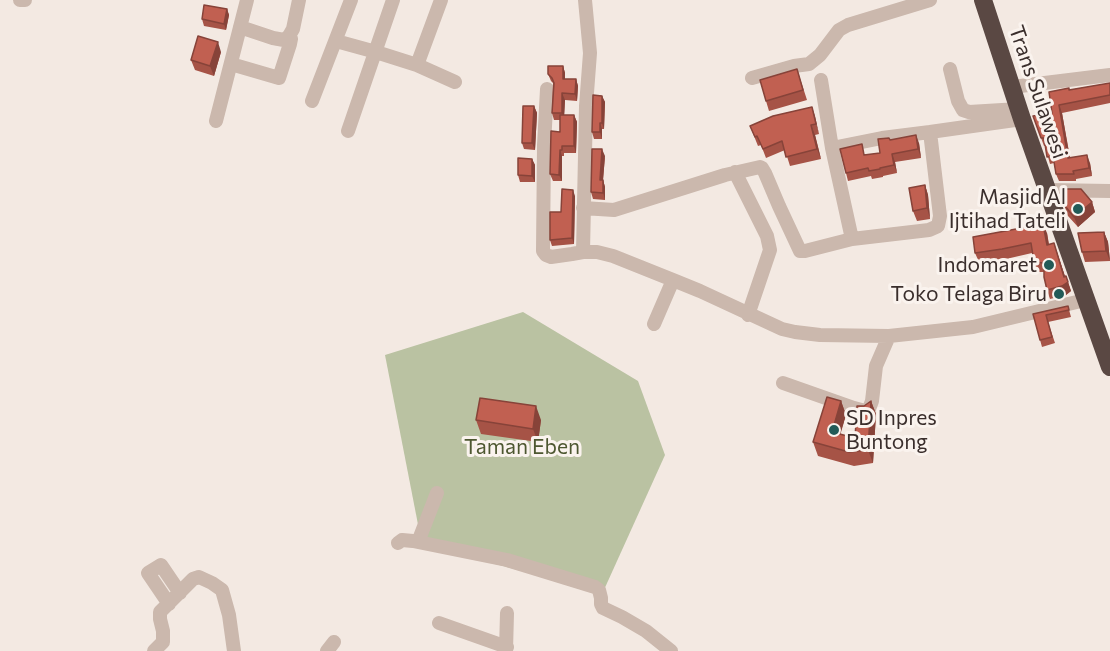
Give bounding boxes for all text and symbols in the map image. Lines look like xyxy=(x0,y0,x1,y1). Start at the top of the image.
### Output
street label: Trans Sulawesi xyxy=(1003,22,1073,162)
place label: Masjid Al Ijtihad Tateli xyxy=(949,184,1066,234)
marker: Masjid Al Ijtihad Tateli xyxy=(1071,202,1085,216)
place label: Indomaret xyxy=(938,252,1037,278)
marker: Indomaret xyxy=(1042,258,1056,272)
place label: Toko Telaga Biru xyxy=(891,281,1047,307)
marker: Toko Telaga Biru xyxy=(1052,287,1066,301)
place label: SD Inpres Buntong xyxy=(846,405,937,455)
marker: SD Inpres Buntong xyxy=(827,423,841,437)
park label: Taman Eben xyxy=(464,434,580,460)

